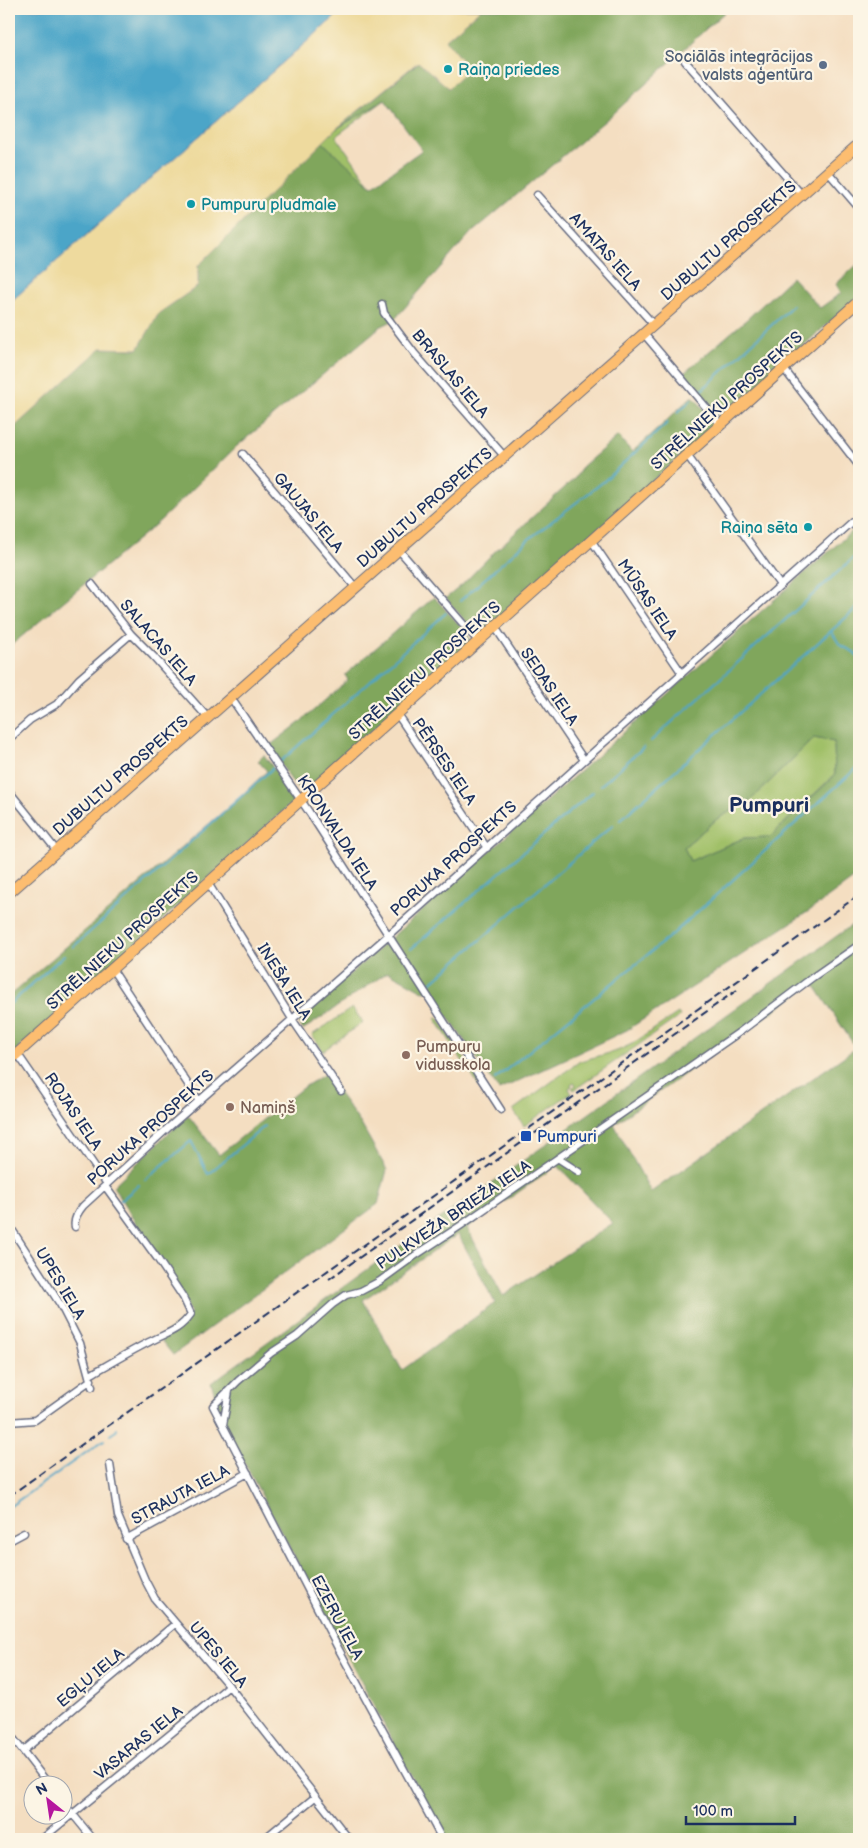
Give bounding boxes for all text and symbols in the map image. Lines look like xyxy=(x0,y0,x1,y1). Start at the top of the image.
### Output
place label: Sociālās integrācijas valsts aģentūra xyxy=(665,48,813,85)
marker: Sociālās integrācijas valsts aģentūra xyxy=(817,59,829,71)
place label: Raiņa priedes xyxy=(458,61,560,80)
marker: Raiņa priedes xyxy=(442,63,454,75)
street label: DUBULTU PROSPEKTS xyxy=(657,177,801,305)
place label: Pumpuru pludmale xyxy=(201,196,337,215)
marker: Pumpuru pludmale xyxy=(185,198,197,210)
street label: AMATAS IELA xyxy=(565,209,645,295)
street label: BRASLAS IELA xyxy=(407,326,492,422)
street label: STRĒLNIEKU PROSPEKTS xyxy=(647,327,807,474)
street label: DUBULTU PROSPEKTS xyxy=(353,444,497,572)
street label: GAUJAS IELA xyxy=(269,469,347,557)
place label: Raiņa sēta xyxy=(721,519,798,538)
marker: Raiņa sēta xyxy=(802,521,814,533)
street label: MŪSAS IELA xyxy=(613,555,682,644)
street label: SALACAS IELA xyxy=(115,596,200,690)
street label: STRĒLNIEKU PROSPEKTS xyxy=(345,597,505,744)
street label: SEDAS IELA xyxy=(516,644,582,730)
street label: DUBULTU PROSPEKTS xyxy=(49,712,193,840)
street label: PĒRSES IELA xyxy=(408,714,481,809)
street label: KRONVALDA IELA xyxy=(292,772,381,894)
district label: Pumpuri xyxy=(729,793,809,818)
street label: PORUKA PROSPEKTS xyxy=(387,797,521,921)
street label: STRĒLNIEKU PROSPEKTS xyxy=(43,867,203,1014)
street label: INEŠA IELA xyxy=(253,939,317,1024)
place label: Pumpuru vidusskola xyxy=(415,1038,491,1075)
marker: Pumpuru vidusskola xyxy=(400,1049,412,1061)
street label: PORUKA PROSPEKTS xyxy=(84,1066,218,1190)
street label: ROJAS IELA xyxy=(40,1069,106,1154)
place label: Namiņš xyxy=(240,1099,296,1118)
marker: Namiņš xyxy=(224,1101,236,1113)
place label: Pumpuri xyxy=(537,1128,597,1147)
marker: Pumpuri xyxy=(519,1129,533,1143)
street label: PULKVEŽA BRIEŽA IELA xyxy=(372,1155,535,1274)
street label: UPES IELA xyxy=(31,1244,89,1323)
street label: STRAUTA IELA xyxy=(129,1461,233,1529)
street label: EZERU IELA xyxy=(307,1572,367,1663)
street label: UPES IELA xyxy=(185,1618,251,1692)
street label: EGĻU IELA xyxy=(53,1644,129,1712)
street label: VASARAS IELA xyxy=(91,1702,187,1784)
north arrow xyxy=(22,1776,72,1826)
text: N xyxy=(33,1779,51,1799)
scale bar xyxy=(686,1793,794,1825)
text: 100 m xyxy=(693,1802,733,1821)

